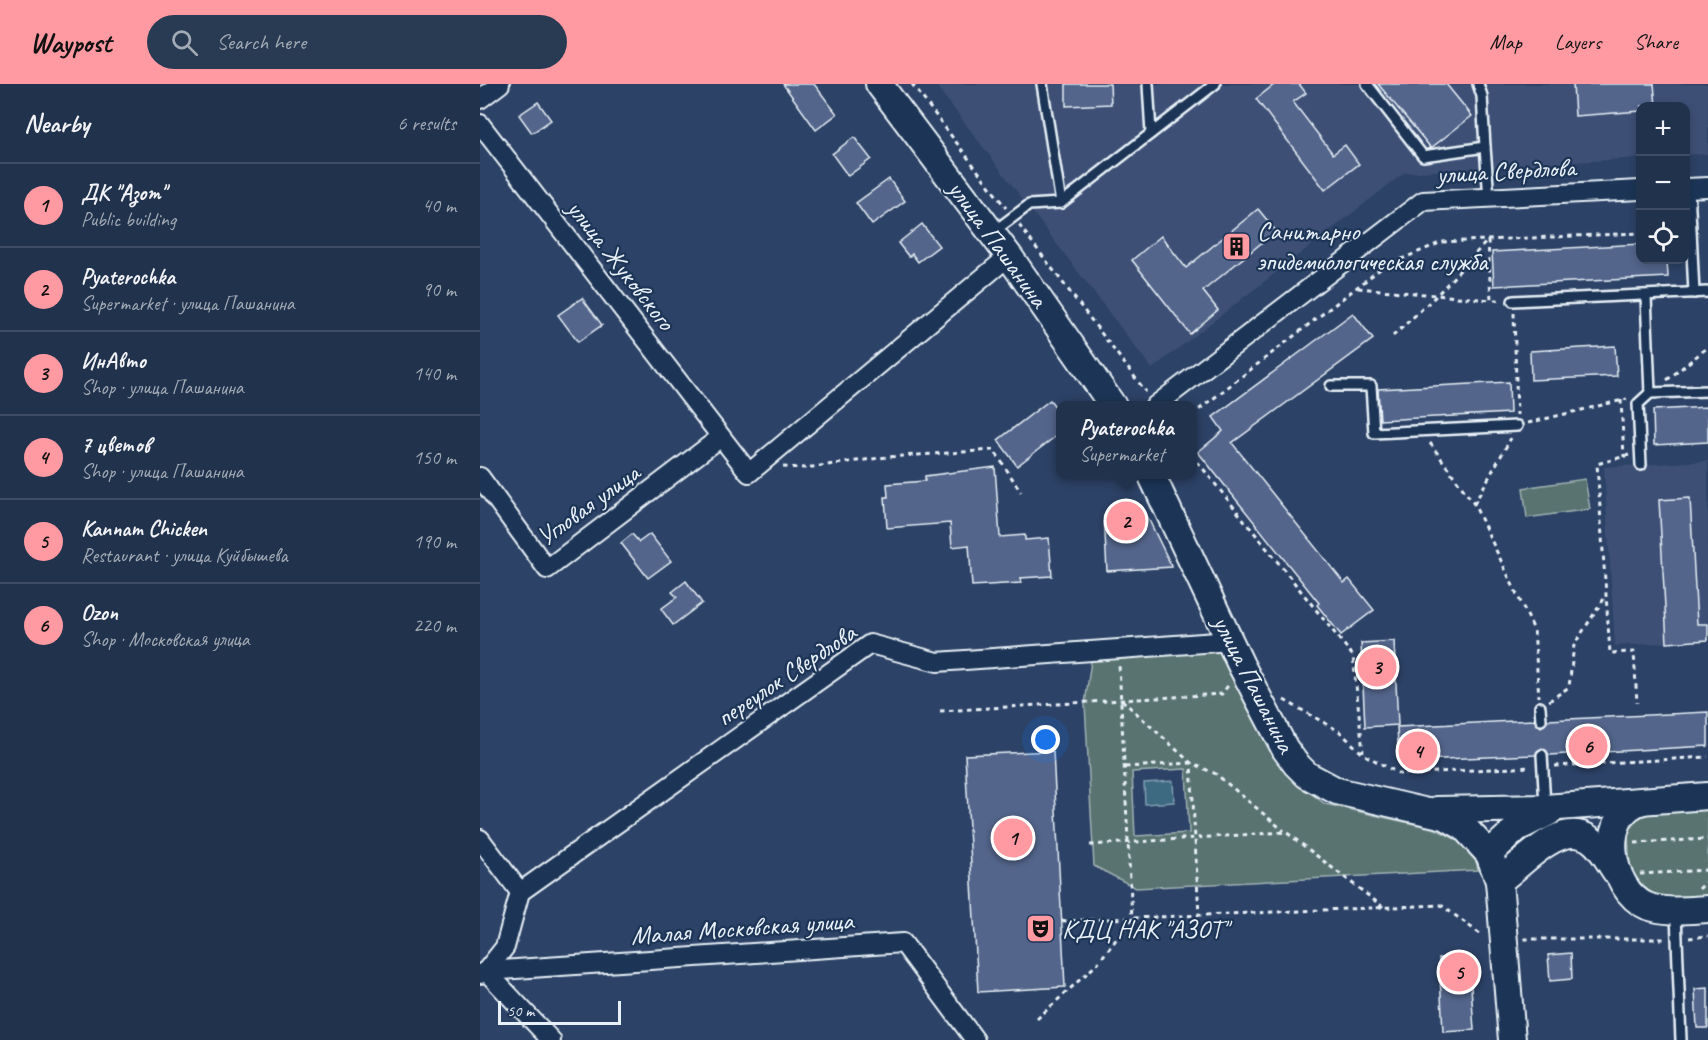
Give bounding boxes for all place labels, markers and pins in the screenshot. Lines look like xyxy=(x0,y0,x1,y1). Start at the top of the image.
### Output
place label: Санитарно эпидемиологическая служба xyxy=(1257,215,1489,278)
building icon: Санитарно эпидемиологическая служба xyxy=(1220,230,1252,262)
pin: 2 xyxy=(1106,498,1146,544)
pin: 3 xyxy=(1358,644,1396,690)
pin: 6 xyxy=(1568,724,1608,768)
pin: 4 xyxy=(1398,728,1438,774)
pin: 1 xyxy=(994,816,1032,861)
theatre icon: КДЦ НАК "АЗОТ" xyxy=(1025,913,1057,945)
place label: КДЦ НАК "АЗОТ" xyxy=(1062,913,1232,946)
pin: 5 xyxy=(1440,950,1478,994)

